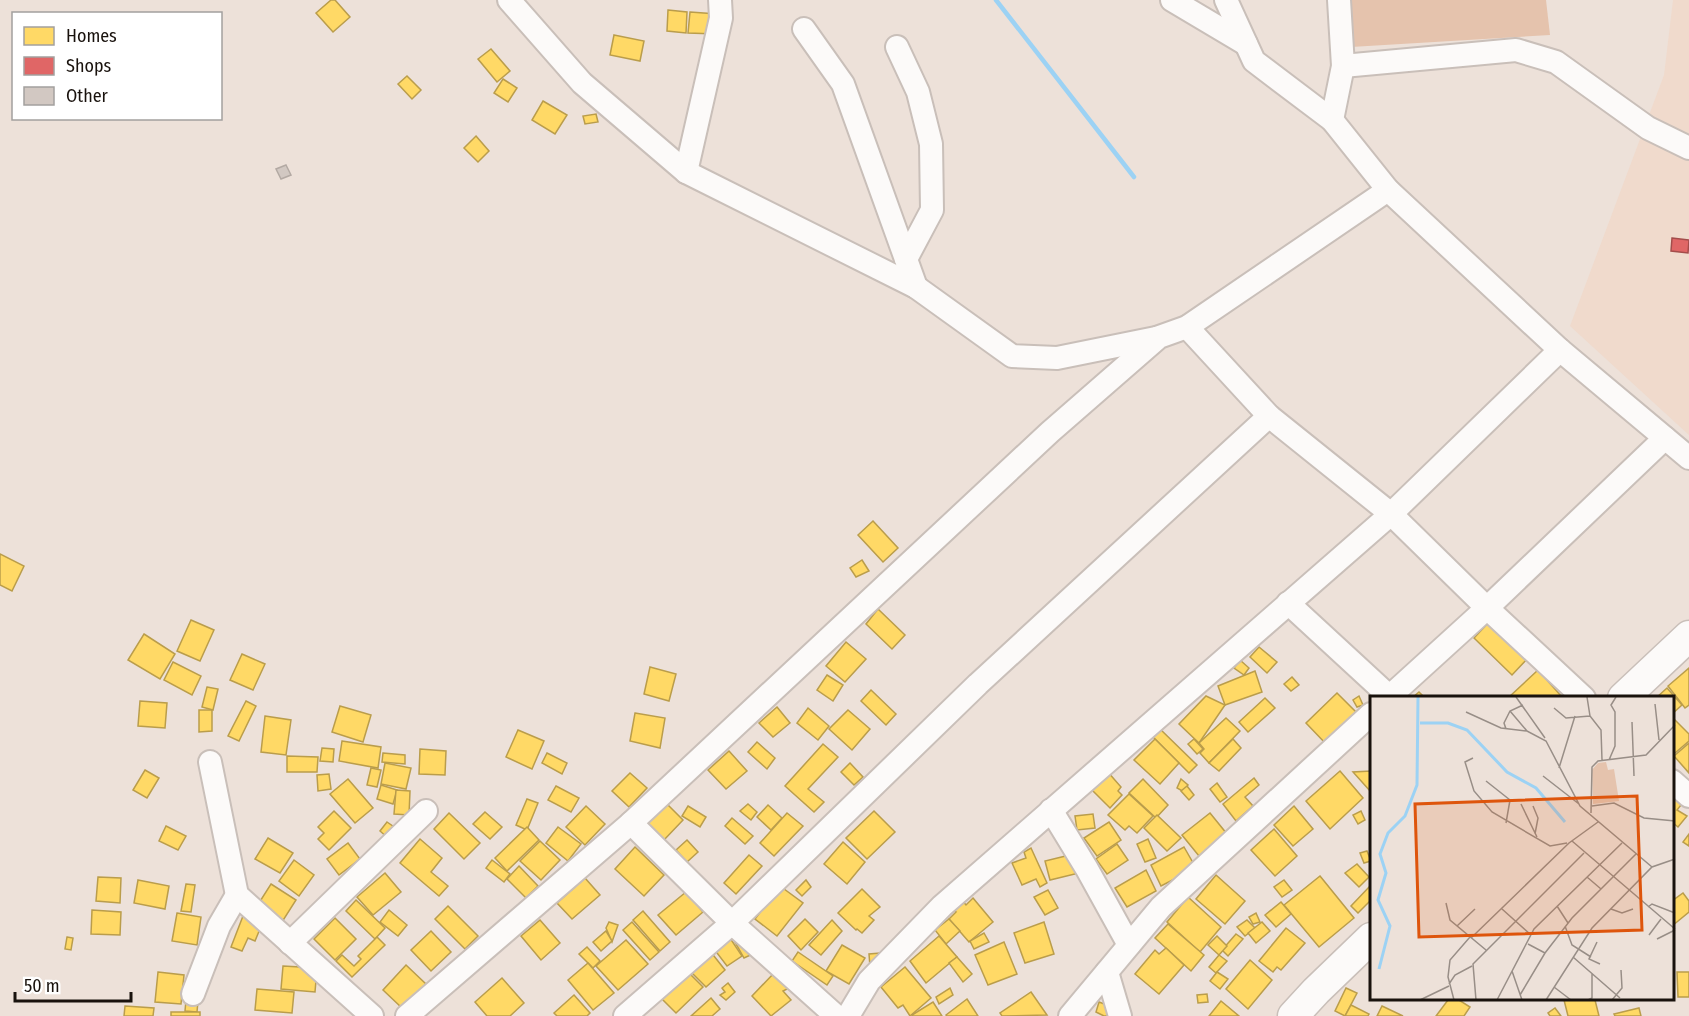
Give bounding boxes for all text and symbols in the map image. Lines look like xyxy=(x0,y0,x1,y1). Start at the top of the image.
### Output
legend xyxy=(12,12,222,120)
text: Homes xyxy=(66,25,117,47)
text: Shops xyxy=(66,55,111,77)
text: Other xyxy=(66,85,109,107)
inset map xyxy=(1370,696,1674,1001)
scale bar xyxy=(15,965,130,1003)
text: 50 m xyxy=(24,975,60,997)

